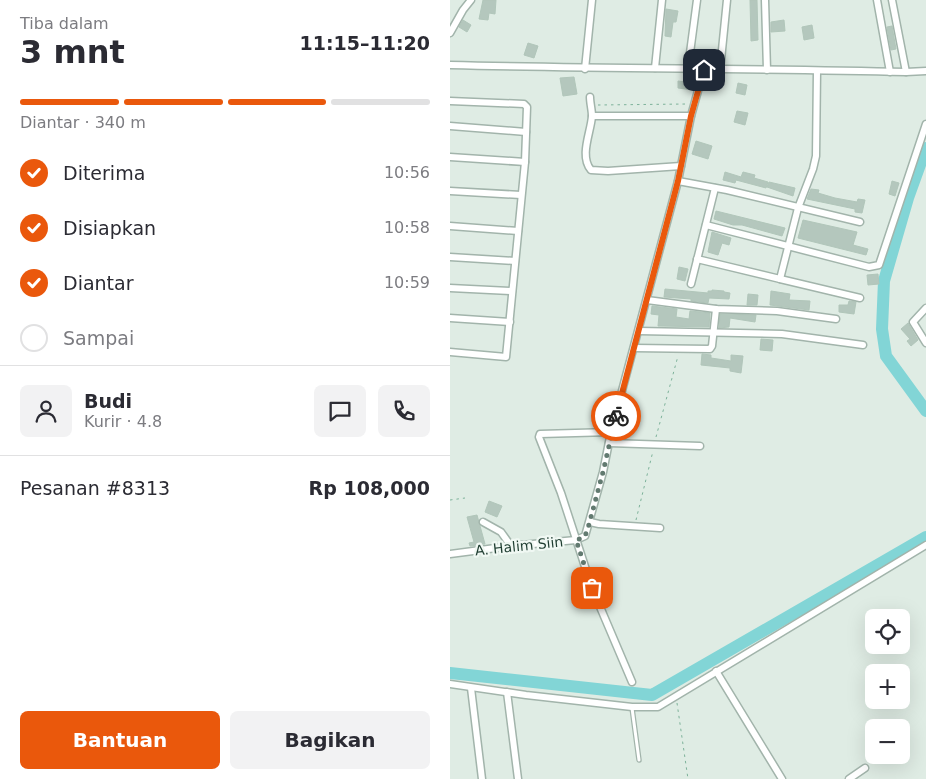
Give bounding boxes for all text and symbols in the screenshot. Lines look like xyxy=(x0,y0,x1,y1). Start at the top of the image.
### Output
text: Tiba dalam xyxy=(20,14,109,33)
text: 11:15–11:20 xyxy=(300,32,430,54)
text: 3 mnt xyxy=(20,33,125,71)
pin xyxy=(683,49,725,91)
icon: home xyxy=(690,56,718,84)
text: Diantar · 340 m xyxy=(20,113,146,132)
icon: check xyxy=(20,159,48,187)
text: Diterima xyxy=(63,162,145,184)
text: 10:56 xyxy=(384,163,430,182)
icon: check xyxy=(20,214,48,242)
text: Disiapkan xyxy=(63,217,156,239)
text: 10:58 xyxy=(384,218,430,237)
icon: check xyxy=(20,269,48,297)
text: Diantar xyxy=(63,272,134,294)
text: 10:59 xyxy=(384,273,430,292)
text: Sampai xyxy=(63,327,134,349)
button: person xyxy=(20,385,72,437)
button: chat xyxy=(314,385,366,437)
button: phone xyxy=(378,385,430,437)
text: Budi xyxy=(84,390,132,412)
courier xyxy=(591,391,641,441)
icon: bike xyxy=(602,402,630,430)
text: Kurir · 4.8 xyxy=(84,412,162,431)
text: Pesanan #8313 xyxy=(20,477,170,499)
text: Rp 108,000 xyxy=(309,477,430,499)
street label: A. Halim Siin xyxy=(474,533,564,559)
pin xyxy=(571,567,613,609)
icon: bag xyxy=(578,574,606,602)
map controls xyxy=(865,609,910,764)
button: locate xyxy=(865,609,910,654)
button: + xyxy=(865,664,910,709)
button: Bantuan xyxy=(20,711,220,769)
button: Bagikan xyxy=(230,711,430,769)
button: − xyxy=(865,719,910,764)

